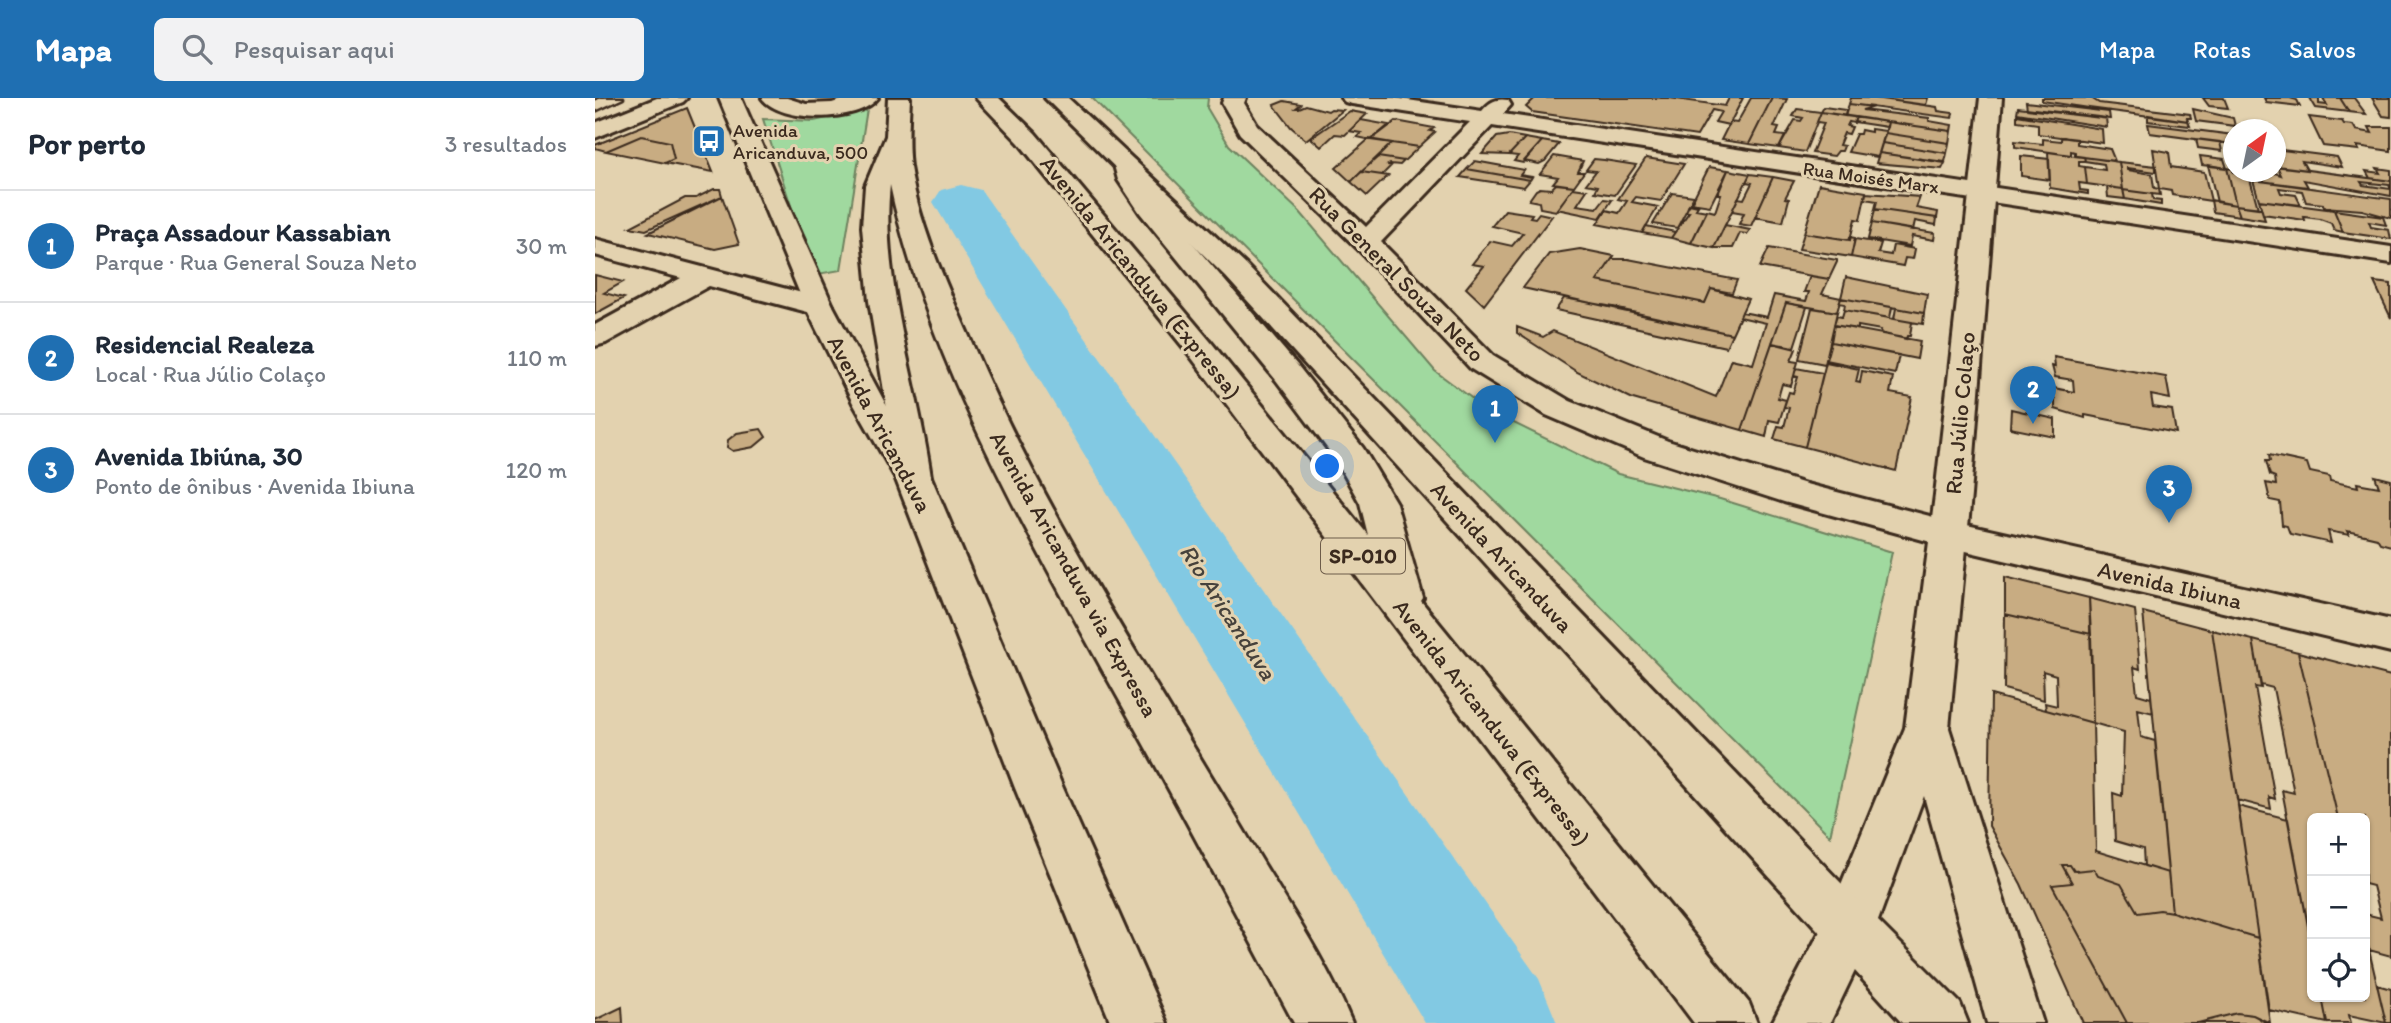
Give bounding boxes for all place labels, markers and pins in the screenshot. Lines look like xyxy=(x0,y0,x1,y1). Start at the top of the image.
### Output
place label: Avenida Aricanduva, 500 xyxy=(733,119,868,164)
bus stop icon: Avenida Aricanduva, 500 xyxy=(690,122,728,160)
pin: 2 xyxy=(2010,366,2056,424)
pin: 1 xyxy=(1472,385,1518,443)
pin: 3 xyxy=(2146,465,2192,523)

